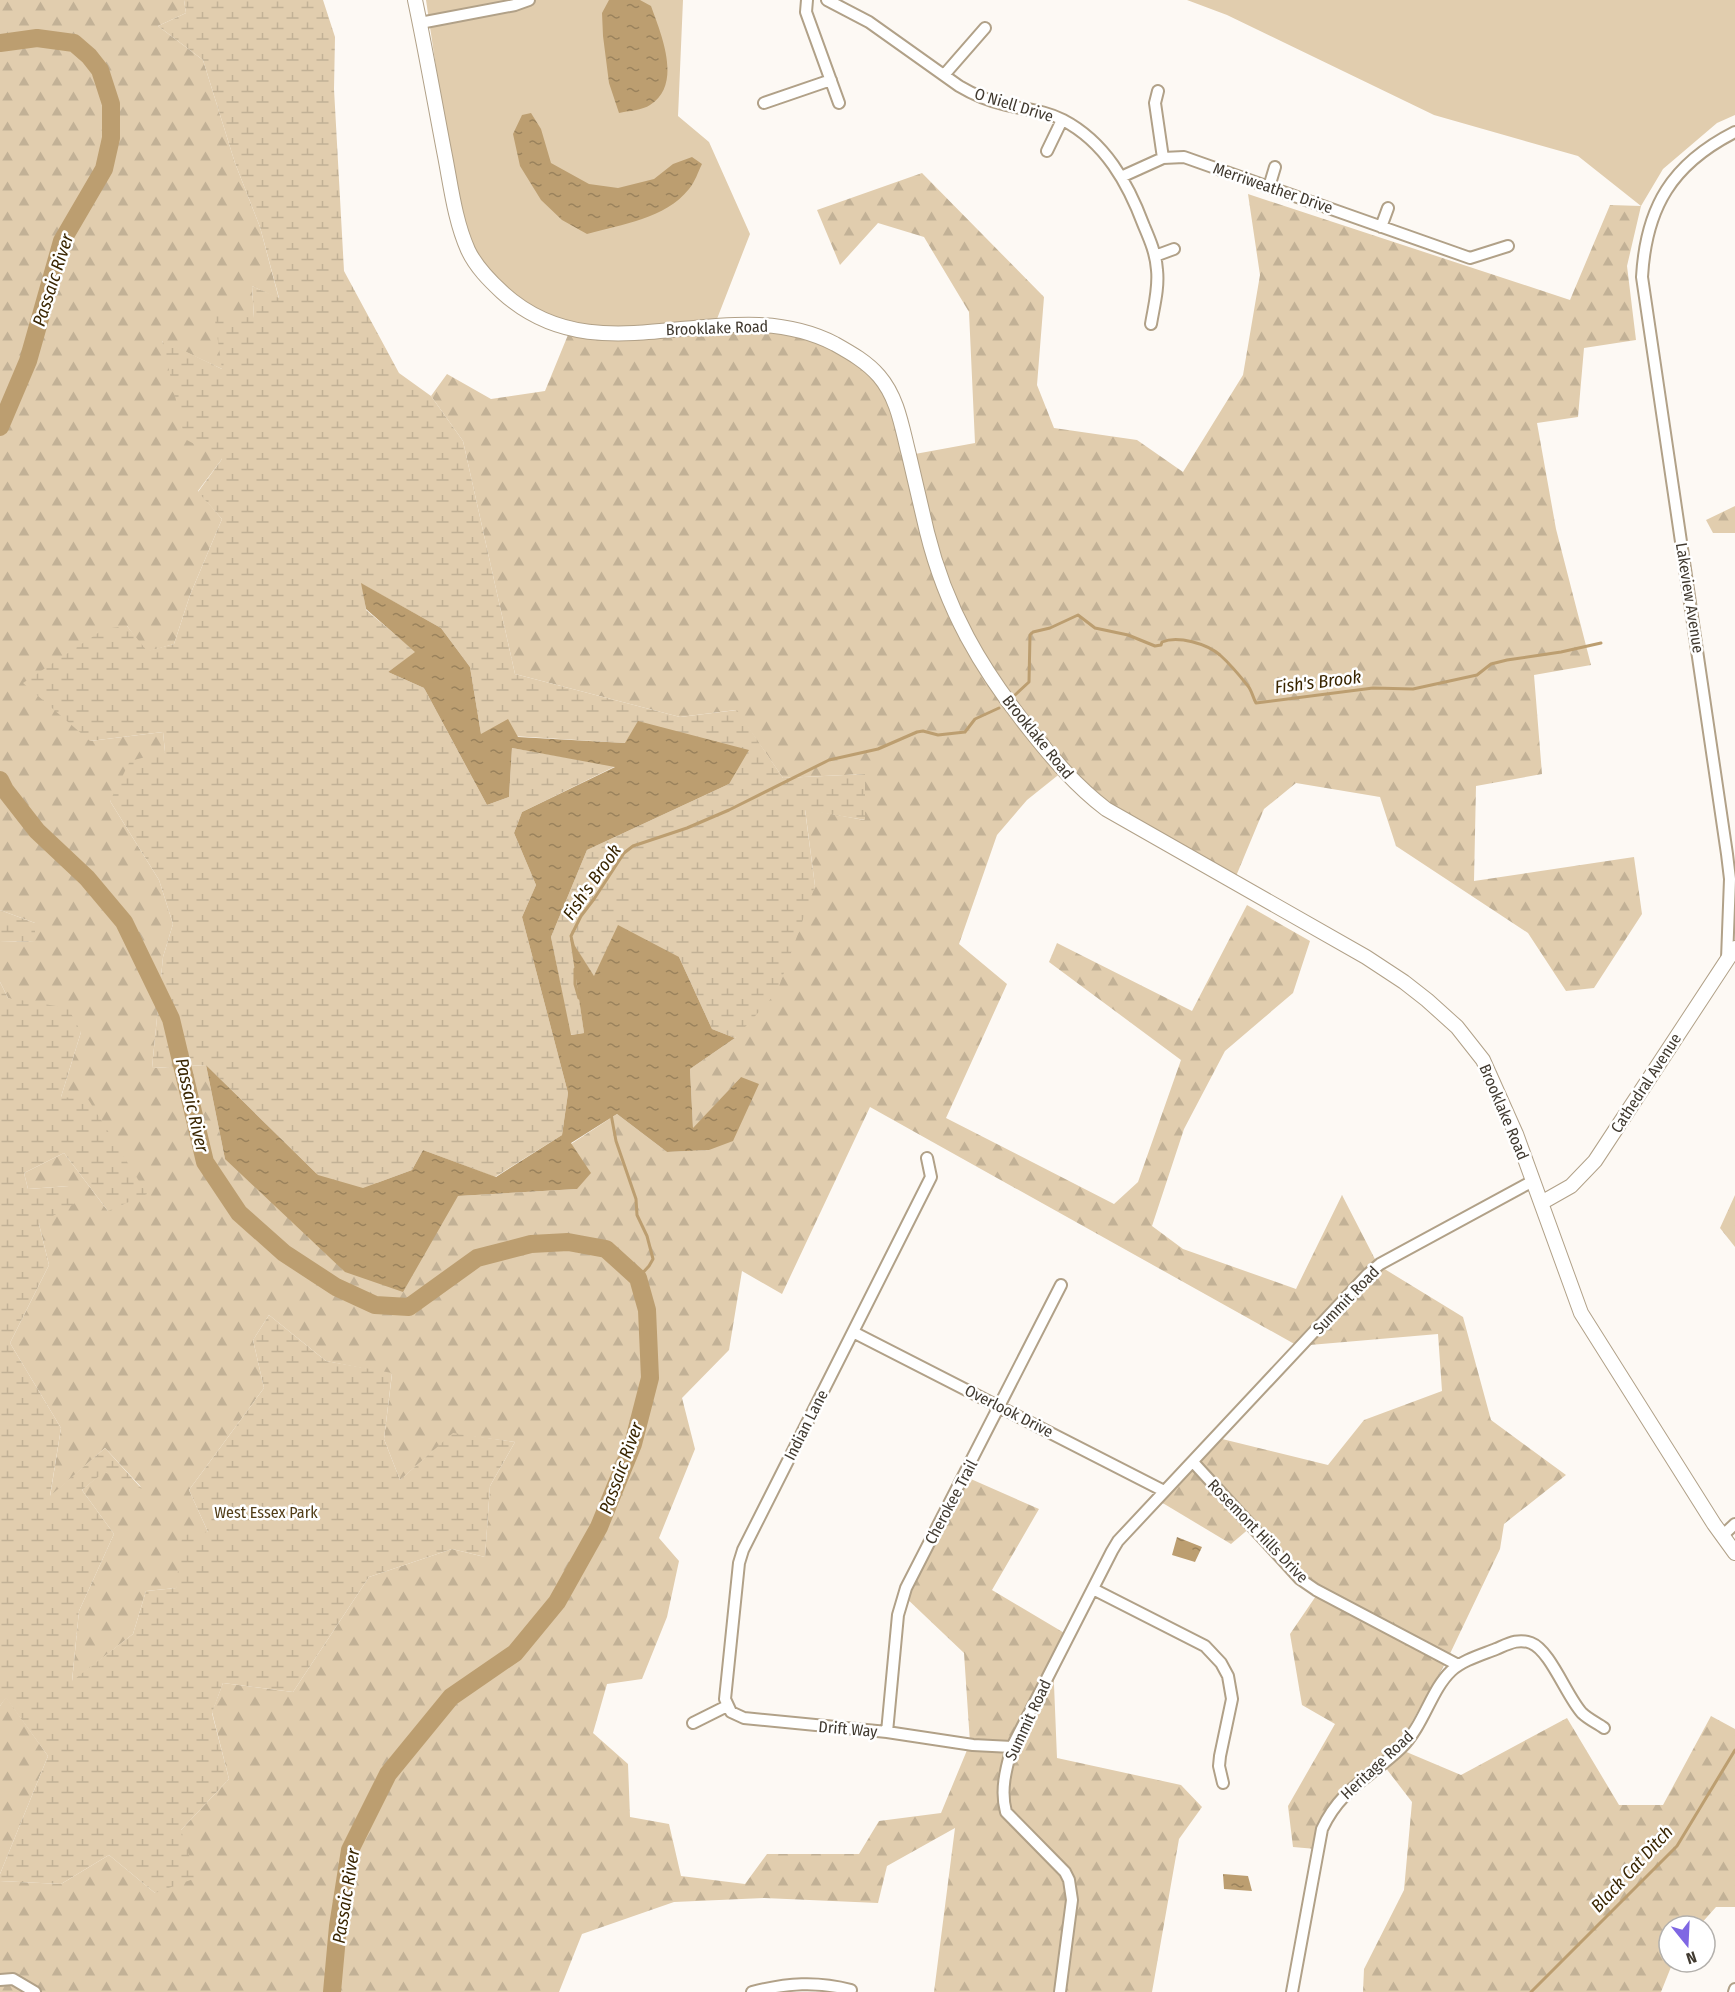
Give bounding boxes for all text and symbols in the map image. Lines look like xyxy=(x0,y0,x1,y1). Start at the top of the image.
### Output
street label: O Niell Drive xyxy=(972,84,1056,126)
street label: Merriweather Drive xyxy=(1211,159,1335,217)
water label: Passaic River xyxy=(28,230,78,329)
street label: Brooklake Road xyxy=(666,317,768,339)
street label: Lakeview Avenue xyxy=(1672,542,1708,655)
water label: Fish's Brook xyxy=(1273,666,1363,698)
street label: Brooklake Road xyxy=(998,691,1078,783)
water label: Fish's Brook xyxy=(558,840,626,924)
street label: Cathedral Avenue xyxy=(1607,1030,1685,1136)
water label: Passaic River xyxy=(171,1056,214,1155)
street label: Brooklake Road xyxy=(1475,1061,1533,1163)
street label: Summit Road xyxy=(1309,1262,1383,1338)
street label: Overlook Drive xyxy=(962,1381,1056,1441)
street label: Indian Lane xyxy=(780,1387,832,1463)
water label: Passaic River xyxy=(594,1419,648,1517)
street label: Cherokee Trail xyxy=(921,1457,981,1547)
street label: Rosemont Hills Drive xyxy=(1204,1475,1312,1587)
park label: West Essex Park xyxy=(214,1503,318,1522)
street label: Summit Road xyxy=(1001,1677,1055,1763)
street label: Drift Way xyxy=(818,1717,879,1741)
street label: Heritage Road xyxy=(1337,1727,1417,1803)
water label: Black Cat Ditch xyxy=(1586,1821,1678,1917)
water label: Passaic River xyxy=(328,1846,364,1945)
north arrow xyxy=(1657,1914,1717,1974)
text: N xyxy=(1684,1947,1699,1968)

